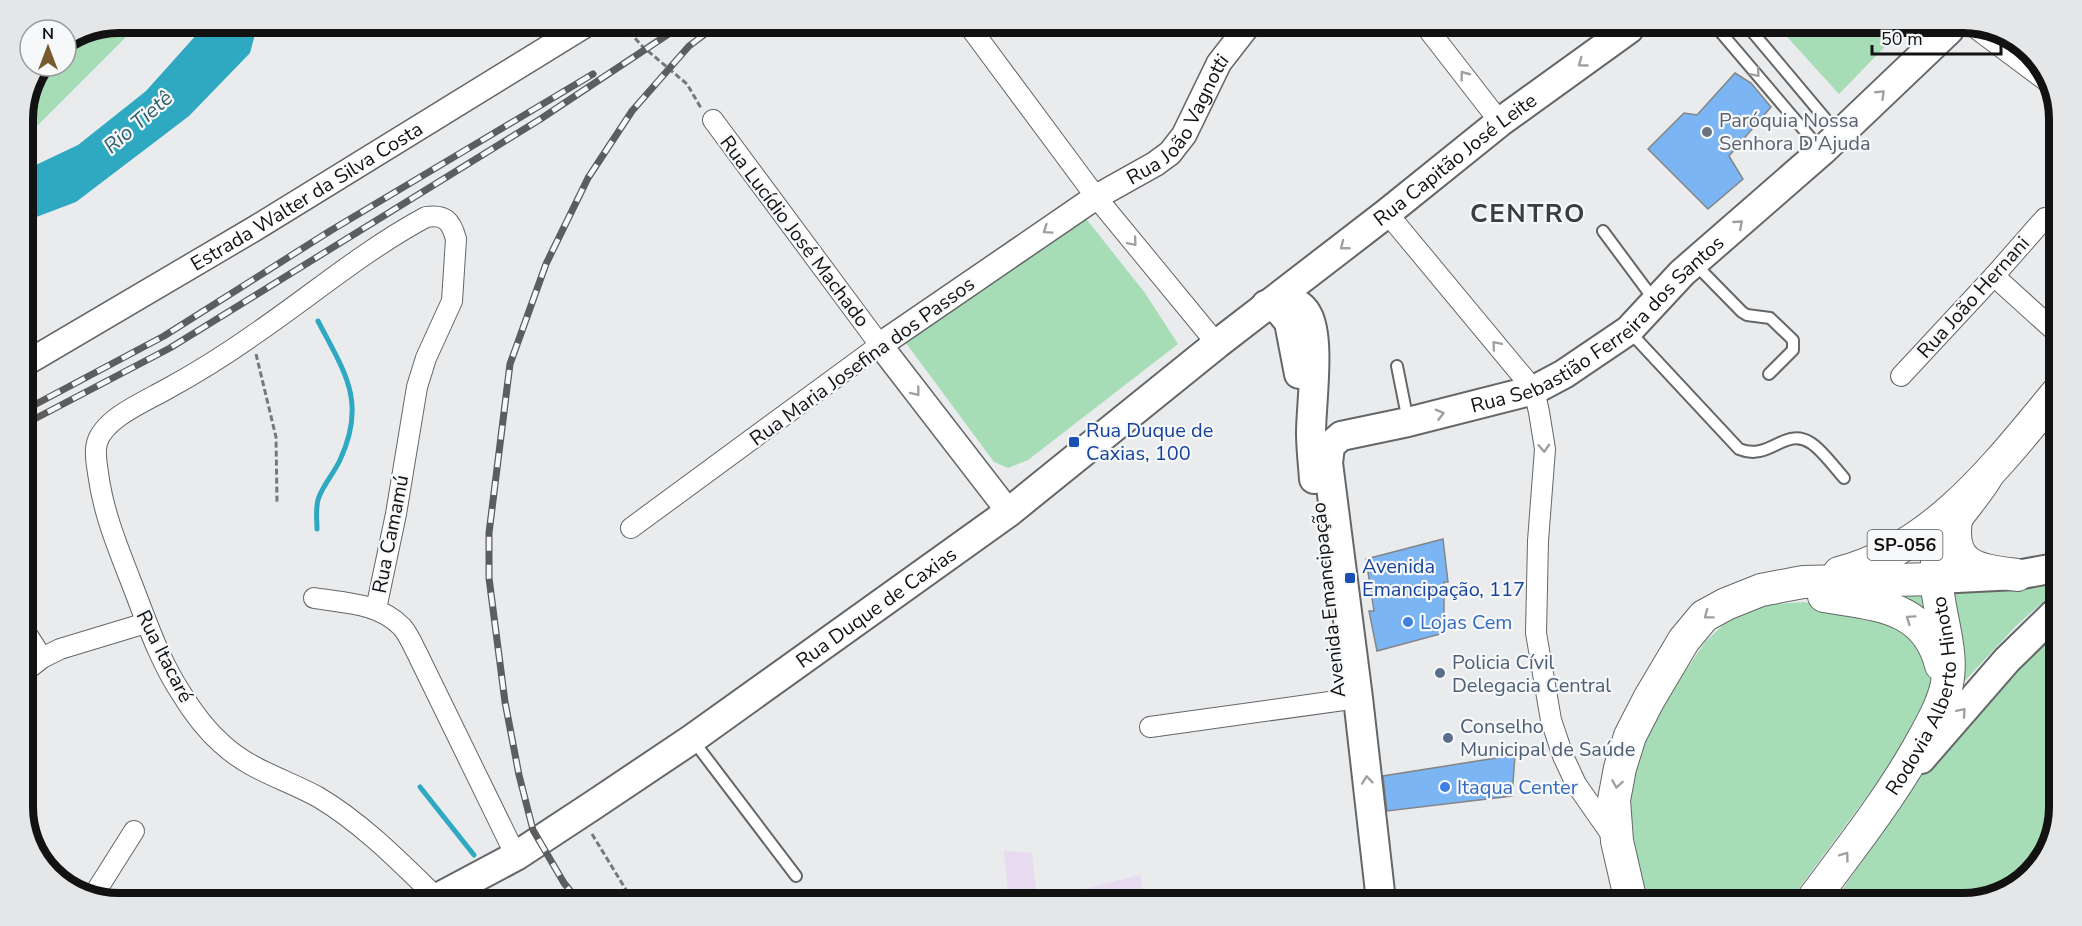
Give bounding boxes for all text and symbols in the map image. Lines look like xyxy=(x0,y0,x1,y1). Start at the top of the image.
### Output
north arrow xyxy=(18,18,78,78)
scale bar xyxy=(1872,18,2001,56)
text: N xyxy=(42,23,54,45)
text: 50 m xyxy=(1881,27,1923,51)
street label: Rua João Vagnotti xyxy=(1122,48,1235,191)
one-way arrow xyxy=(1577,56,1588,67)
one-way arrow xyxy=(1749,66,1760,77)
one-way arrow xyxy=(1460,71,1471,82)
water label: Rio Tietê xyxy=(97,84,179,160)
street label: Rua Capitão José Leite xyxy=(1368,87,1542,233)
one-way arrow xyxy=(1874,91,1885,102)
place label: Paróquia Nossa Senhora D'Ajuda xyxy=(1719,107,1871,157)
street label: Estrada Walter da Silva Costa xyxy=(186,115,428,277)
marker: Paróquia Nossa Senhora D'Ajuda xyxy=(1700,125,1714,139)
street label: Rua Lucídio José Machado xyxy=(714,130,876,333)
district label: CENTRO xyxy=(1470,196,1586,231)
one-way arrow xyxy=(1732,220,1743,231)
one-way arrow xyxy=(1043,223,1054,234)
street label: Rua Sebastião Ferreira dos Santos xyxy=(1468,229,1730,420)
street label: Rua João Hernani xyxy=(1911,230,2036,364)
one-way arrow xyxy=(1126,235,1137,246)
one-way arrow xyxy=(1340,238,1351,249)
street label: Rua Maria Josefina dos Passos xyxy=(744,271,980,452)
one-way arrow xyxy=(1493,341,1504,352)
one-way arrow xyxy=(908,385,919,396)
one-way arrow xyxy=(1434,408,1444,421)
place label: Rua Duque de Caxias, 100 xyxy=(1086,417,1213,467)
marker: Rua Duque de Caxias, 100 xyxy=(1067,435,1081,449)
one-way arrow xyxy=(1537,443,1550,452)
street label: Rua Camamú xyxy=(366,473,415,596)
street label: Avenida Emancipação xyxy=(1305,501,1352,699)
road number: SP-056 xyxy=(1868,530,1942,560)
street label: Rua Duque de Caxias xyxy=(791,541,962,674)
place label: Avenida Emancipação, 117 xyxy=(1362,553,1525,603)
marker: Avenida Emancipação, 117 xyxy=(1343,571,1357,585)
street label: Rodovia Alberto Hinoto xyxy=(1879,594,1963,801)
street label: Rua Itacaré xyxy=(130,605,199,707)
one-way arrow xyxy=(1704,608,1715,619)
place label: Lojas Cem xyxy=(1420,609,1512,636)
marker: Lojas Cem xyxy=(1401,615,1415,629)
one-way arrow xyxy=(1906,615,1917,626)
place label: Policia Cívil Delegacia Central xyxy=(1452,649,1611,699)
marker: Policia Cívil Delegacia Central xyxy=(1433,666,1447,680)
one-way arrow xyxy=(1954,708,1965,719)
place label: Conselho Municipal de Saúde xyxy=(1460,713,1635,763)
marker: Conselho Municipal de Saúde xyxy=(1441,731,1455,745)
place label: Itaqua Center xyxy=(1457,774,1578,801)
one-way arrow xyxy=(1361,776,1374,785)
one-way arrow xyxy=(1611,779,1624,789)
marker: Itaqua Center xyxy=(1438,780,1452,794)
one-way arrow xyxy=(1838,851,1849,862)

